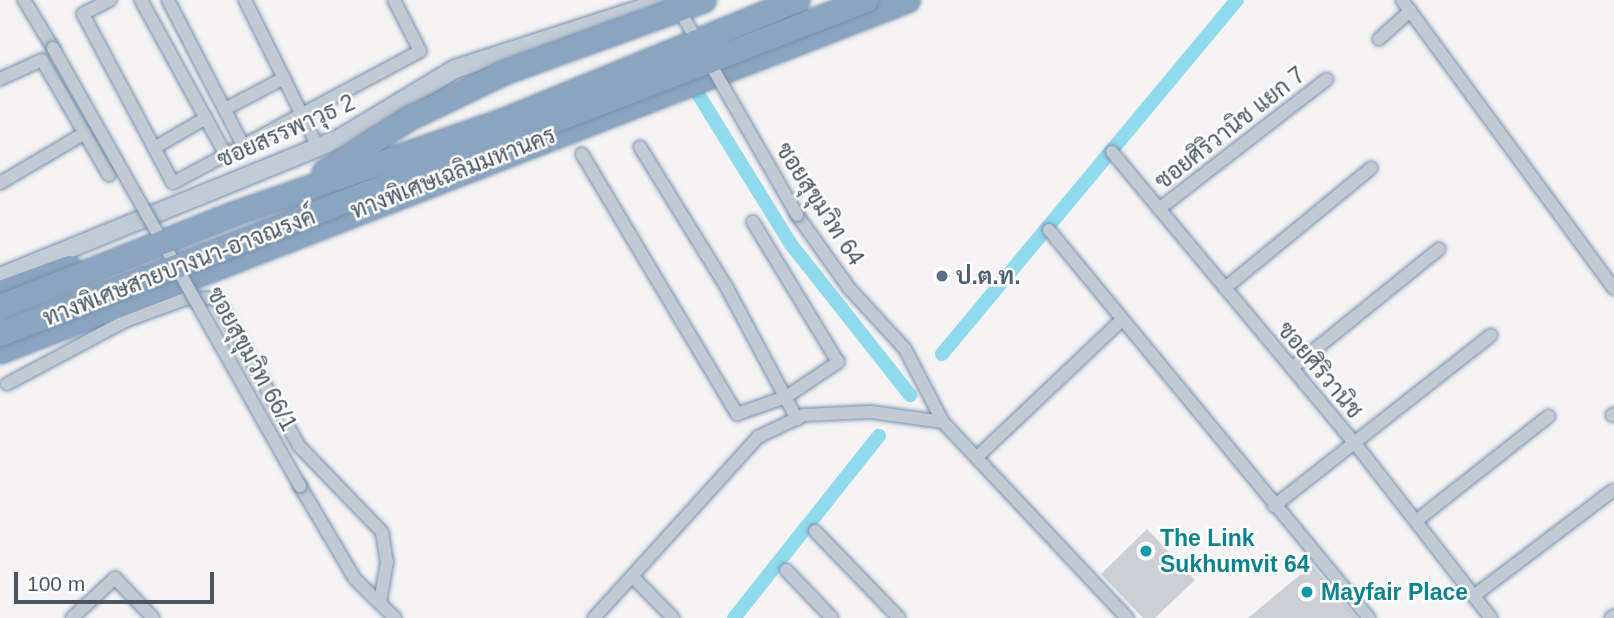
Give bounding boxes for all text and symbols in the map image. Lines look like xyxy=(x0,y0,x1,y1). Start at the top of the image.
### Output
street label: ซอยศิริวานิช แยก 7 xyxy=(1150,61,1310,195)
street label: ซอยสรรพาวุธ 2 xyxy=(213,88,359,174)
street label: ทางพิเศษเฉลิมมหานคร xyxy=(347,121,559,225)
street label: ซอยสุขุมวิท 64 xyxy=(770,137,870,271)
street label: ทางพิเศษสายบางนา-อาจณรงค์ xyxy=(39,202,319,332)
place label: ป.ต.ท. xyxy=(956,262,1021,290)
marker: ป.ต.ท. xyxy=(934,268,950,284)
street label: ซอยสุขุมวิท 66/1 xyxy=(201,282,303,436)
street label: ซอยศิริวานิช xyxy=(1272,316,1368,424)
place label: The Link Sukhumvit 64 xyxy=(1160,524,1310,578)
marker: The Link Sukhumvit 64 xyxy=(1138,543,1154,559)
scale bar xyxy=(18,558,217,602)
text: 100 m xyxy=(27,572,85,595)
place label: Mayfair Place xyxy=(1321,578,1468,606)
marker: Mayfair Place xyxy=(1299,584,1315,600)

